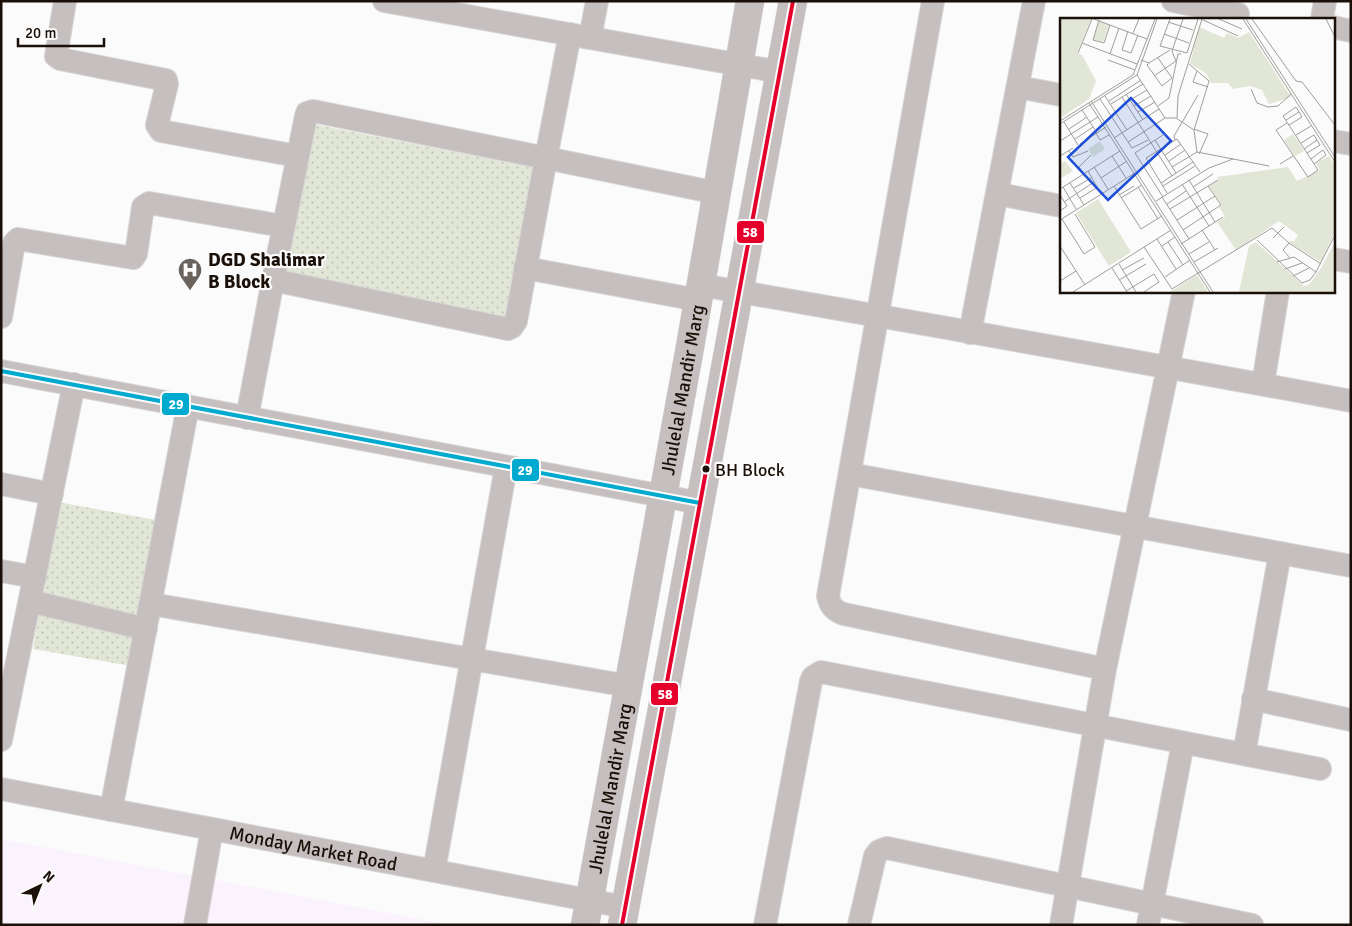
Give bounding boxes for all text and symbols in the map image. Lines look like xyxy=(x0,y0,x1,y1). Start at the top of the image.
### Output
scale bar xyxy=(18,15,104,47)
inset map xyxy=(1060,18,1334,292)
text: 20 m xyxy=(25,24,56,42)
line badge: 58 xyxy=(736,220,765,244)
text: 58 xyxy=(742,224,758,241)
place label: DGD Shalimar B Block xyxy=(208,248,325,294)
hospital icon: DGD Shalimar B Block xyxy=(177,257,203,291)
street label: Jhulelal Mandir Marg xyxy=(656,303,710,477)
line badge: 29 xyxy=(161,392,190,416)
text: 29 xyxy=(168,396,184,413)
line badge: 29 xyxy=(511,458,540,482)
place label: BH Block xyxy=(715,459,785,481)
text: 29 xyxy=(517,462,533,479)
marker: BH Block xyxy=(701,464,711,474)
line badge: 58 xyxy=(650,682,679,706)
text: 58 xyxy=(657,686,673,703)
street label: Jhulelal Mandir Marg xyxy=(584,701,638,876)
street label: Monday Market Road xyxy=(227,821,399,877)
north arrow xyxy=(15,861,65,911)
text: N xyxy=(39,867,58,886)

